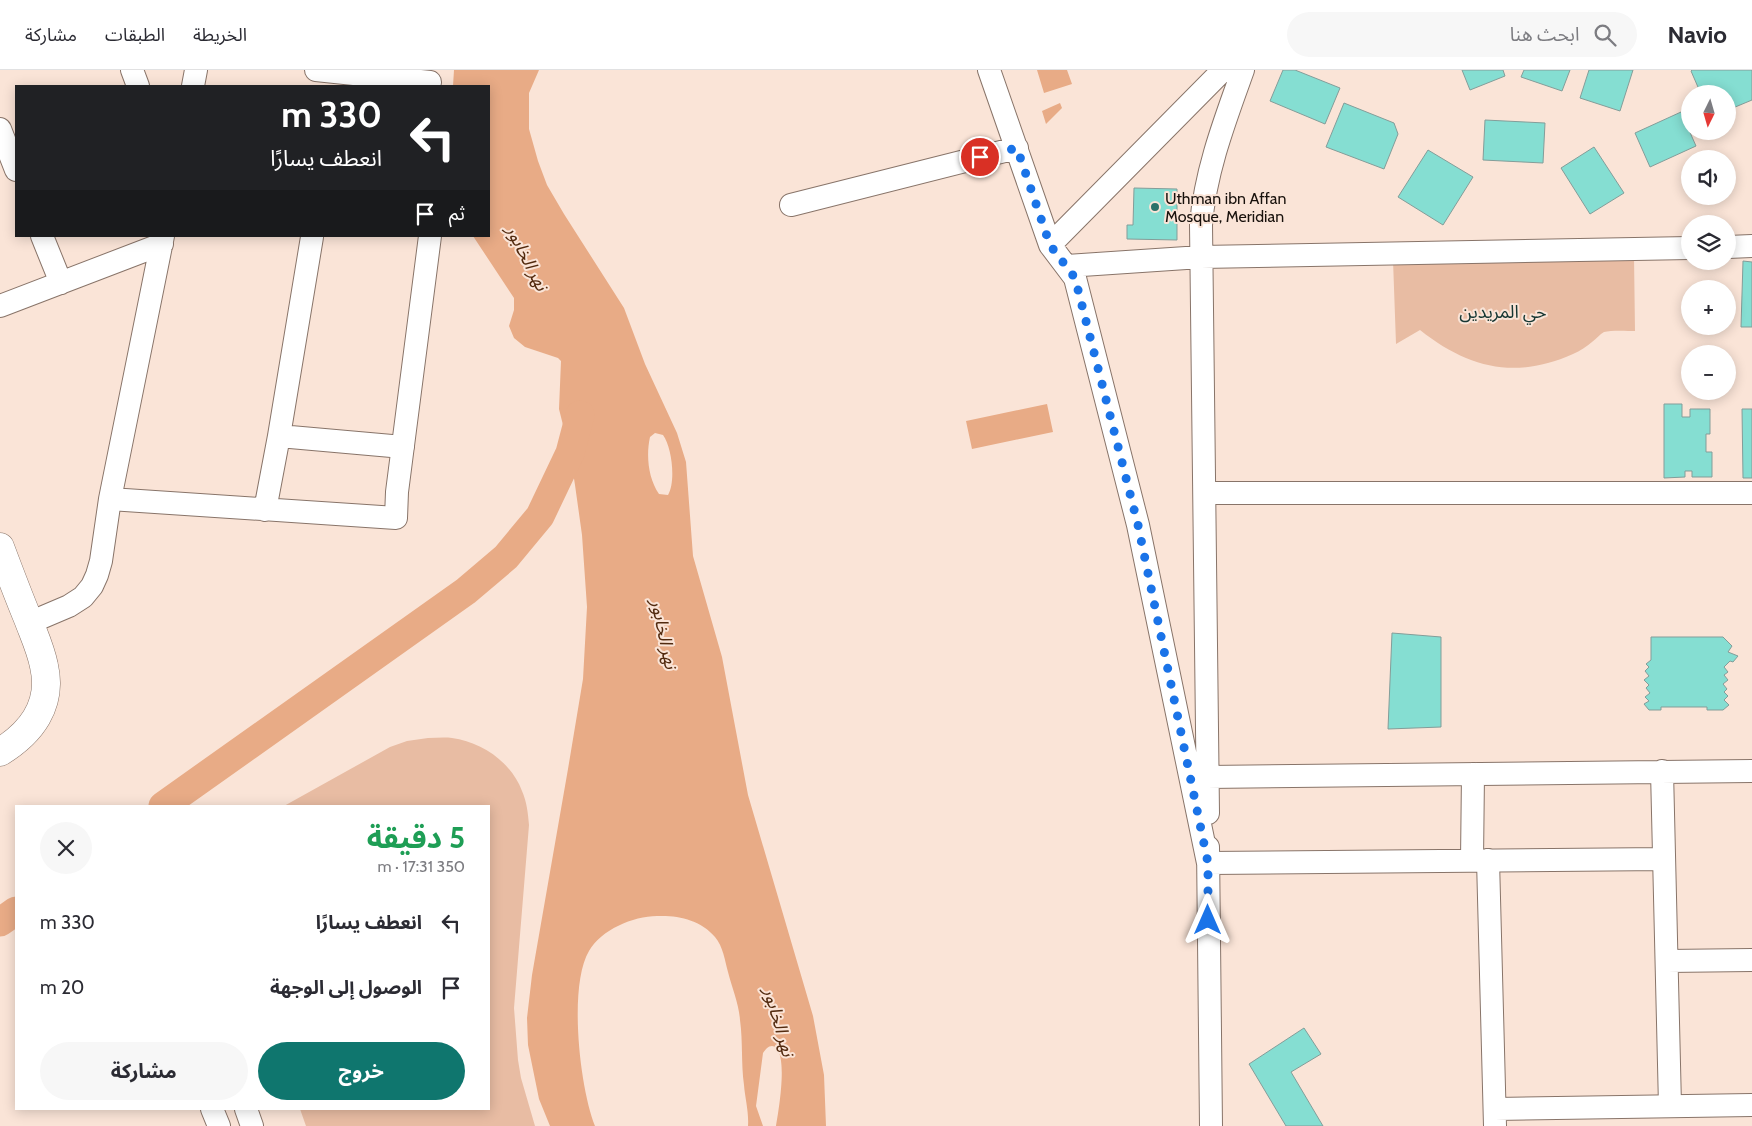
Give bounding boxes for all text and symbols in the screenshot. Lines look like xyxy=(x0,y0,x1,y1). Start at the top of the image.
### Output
search box xyxy=(1287,12,1637,57)
text: Navio xyxy=(1667,20,1727,49)
icon: search xyxy=(1591,21,1619,49)
text: ابحث هنا xyxy=(1510,23,1579,46)
text: مشاركة xyxy=(25,24,77,46)
text: الطبقات xyxy=(105,24,165,46)
text: الخريطة xyxy=(193,24,247,46)
north arrow xyxy=(1681,85,1736,140)
map controls xyxy=(1681,85,1736,400)
text: 330 m xyxy=(281,93,382,136)
icon: left xyxy=(400,105,465,170)
pin xyxy=(959,136,1001,178)
icon: arrive xyxy=(966,143,994,171)
text: انعطف يسارًا xyxy=(270,145,382,172)
button: sound xyxy=(1681,150,1736,205)
place label: Uthman ibn Affan Mosque, Meridian xyxy=(1165,189,1286,226)
icon: arrive xyxy=(411,200,439,228)
marker: Uthman ibn Affan Mosque, Meridian xyxy=(1149,201,1161,213)
text: ثم xyxy=(449,202,465,225)
button: layers xyxy=(1681,215,1736,270)
water label: نهر الخابور xyxy=(500,220,554,296)
button: + xyxy=(1681,280,1736,335)
district label: حي المريدين xyxy=(1459,301,1547,325)
button: − xyxy=(1681,345,1736,400)
water label: نهر الخابور xyxy=(646,595,683,673)
text: 5 دقيقة xyxy=(367,819,465,856)
button: close xyxy=(40,822,92,874)
text: 350 m · 17:31 xyxy=(377,857,465,876)
position arrow xyxy=(1181,893,1233,945)
icon: left xyxy=(437,909,465,937)
text: 330 m xyxy=(40,911,95,934)
text: انعطف يسارًا xyxy=(316,911,422,934)
icon: arrive xyxy=(437,974,465,1002)
text: 20 m xyxy=(40,976,84,999)
text: الوصول إلى الوجهة xyxy=(270,976,422,999)
water label: نهر الخابور xyxy=(758,983,800,1061)
button: مشاركة xyxy=(40,1042,248,1100)
button: خروج xyxy=(258,1042,465,1100)

